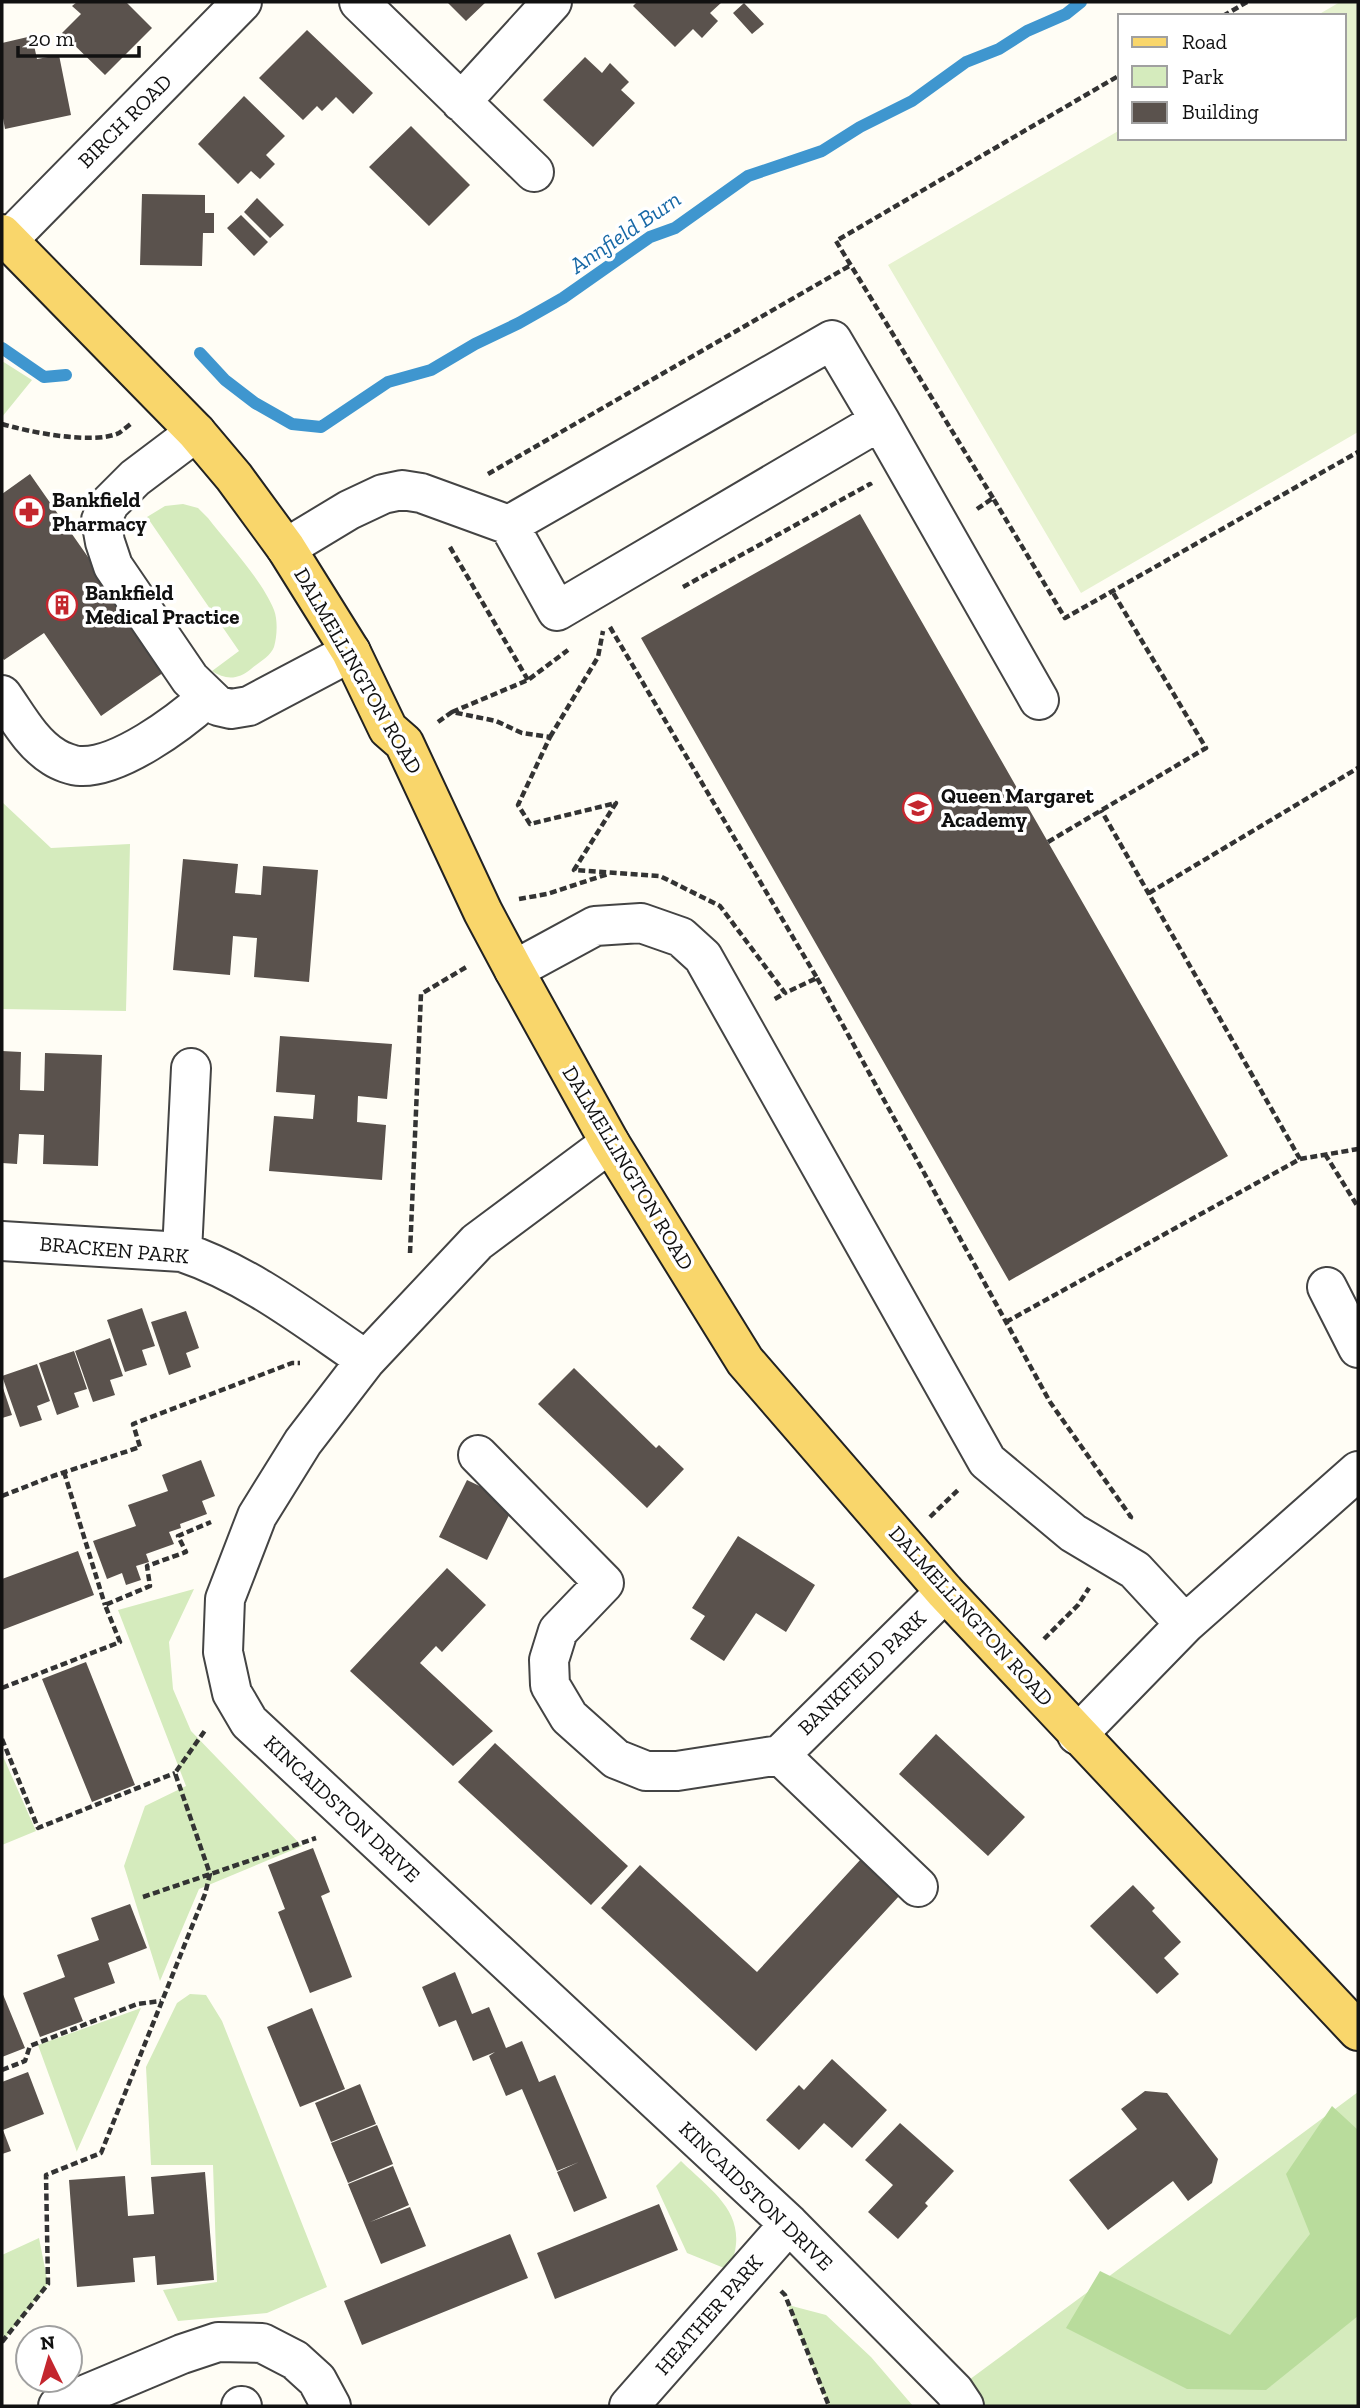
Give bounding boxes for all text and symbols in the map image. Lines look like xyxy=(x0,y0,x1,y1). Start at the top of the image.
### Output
scale bar xyxy=(18,14,138,58)
legend xyxy=(1118,14,1346,140)
text: 20 m xyxy=(28,26,74,51)
text: Road xyxy=(1182,29,1228,54)
text: Park xyxy=(1182,64,1224,89)
street label: BIRCH ROAD xyxy=(73,69,177,173)
text: Building xyxy=(1182,99,1259,124)
water label: Annfield Burn xyxy=(563,185,686,280)
place label: Bankfield Pharmacy xyxy=(52,487,147,536)
pharmacy icon: Bankfield Pharmacy xyxy=(12,495,46,529)
street label: DALMELLINGTON ROAD xyxy=(289,563,428,778)
place label: Bankfield Medical Practice xyxy=(85,580,239,629)
building icon: Bankfield Medical Practice xyxy=(45,588,79,622)
place label: Queen Margaret Academy xyxy=(941,783,1095,832)
school or university icon: Queen Margaret Academy xyxy=(901,791,935,825)
street label: DALMELLINGTON ROAD xyxy=(558,1061,699,1274)
street label: BRACKEN PARK xyxy=(39,1231,190,1269)
street label: DALMELLINGTON ROAD xyxy=(884,1520,1059,1711)
street label: BANKFIELD PARK xyxy=(793,1605,931,1740)
street label: KINCAIDSTON DRIVE xyxy=(259,1730,425,1887)
street label: KINCAIDSTON DRIVE xyxy=(674,2116,838,2275)
street label: HEATHER PARK xyxy=(650,2249,768,2380)
north arrow xyxy=(14,2324,84,2394)
text: N xyxy=(39,2330,56,2355)

